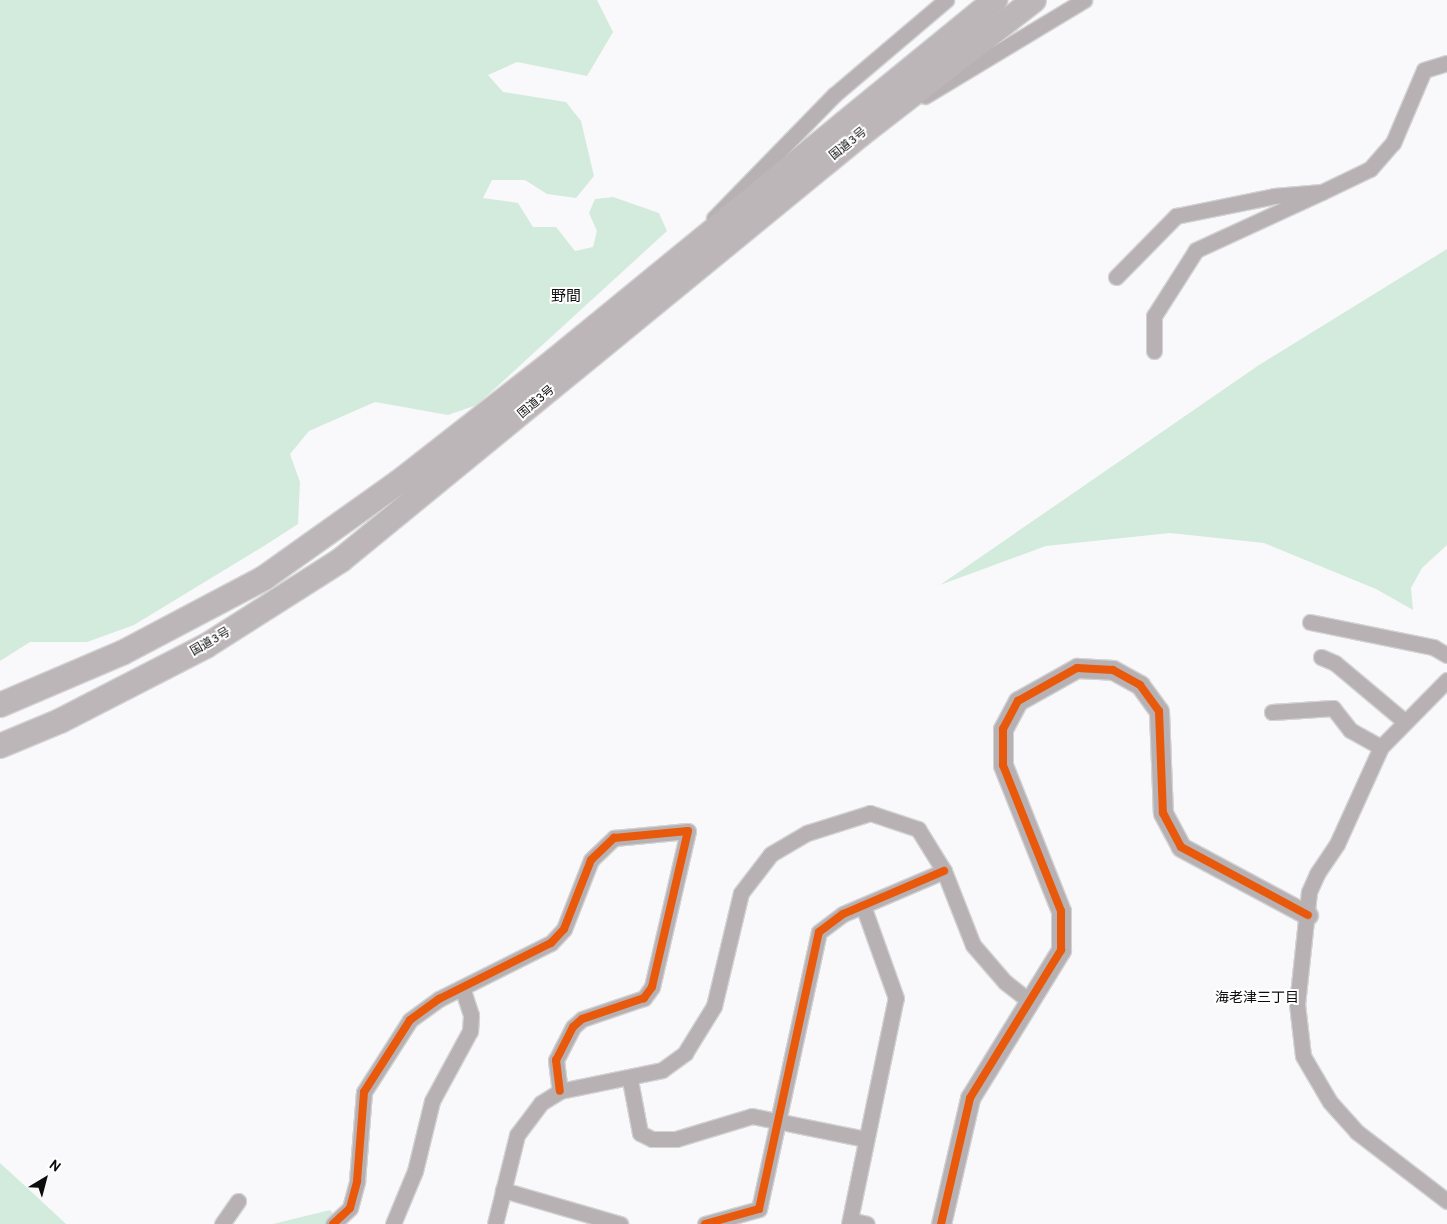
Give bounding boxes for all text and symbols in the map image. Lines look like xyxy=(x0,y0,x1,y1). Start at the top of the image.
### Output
street label: 国道3号 xyxy=(828,126,870,164)
district label: 野間 xyxy=(551,289,581,307)
street label: 国道3号 xyxy=(516,384,558,422)
street label: 国道3号 xyxy=(189,626,233,660)
district label: 海老津三丁目 xyxy=(1215,991,1299,1007)
north arrow xyxy=(20,1154,70,1204)
text: N xyxy=(45,1157,63,1176)

